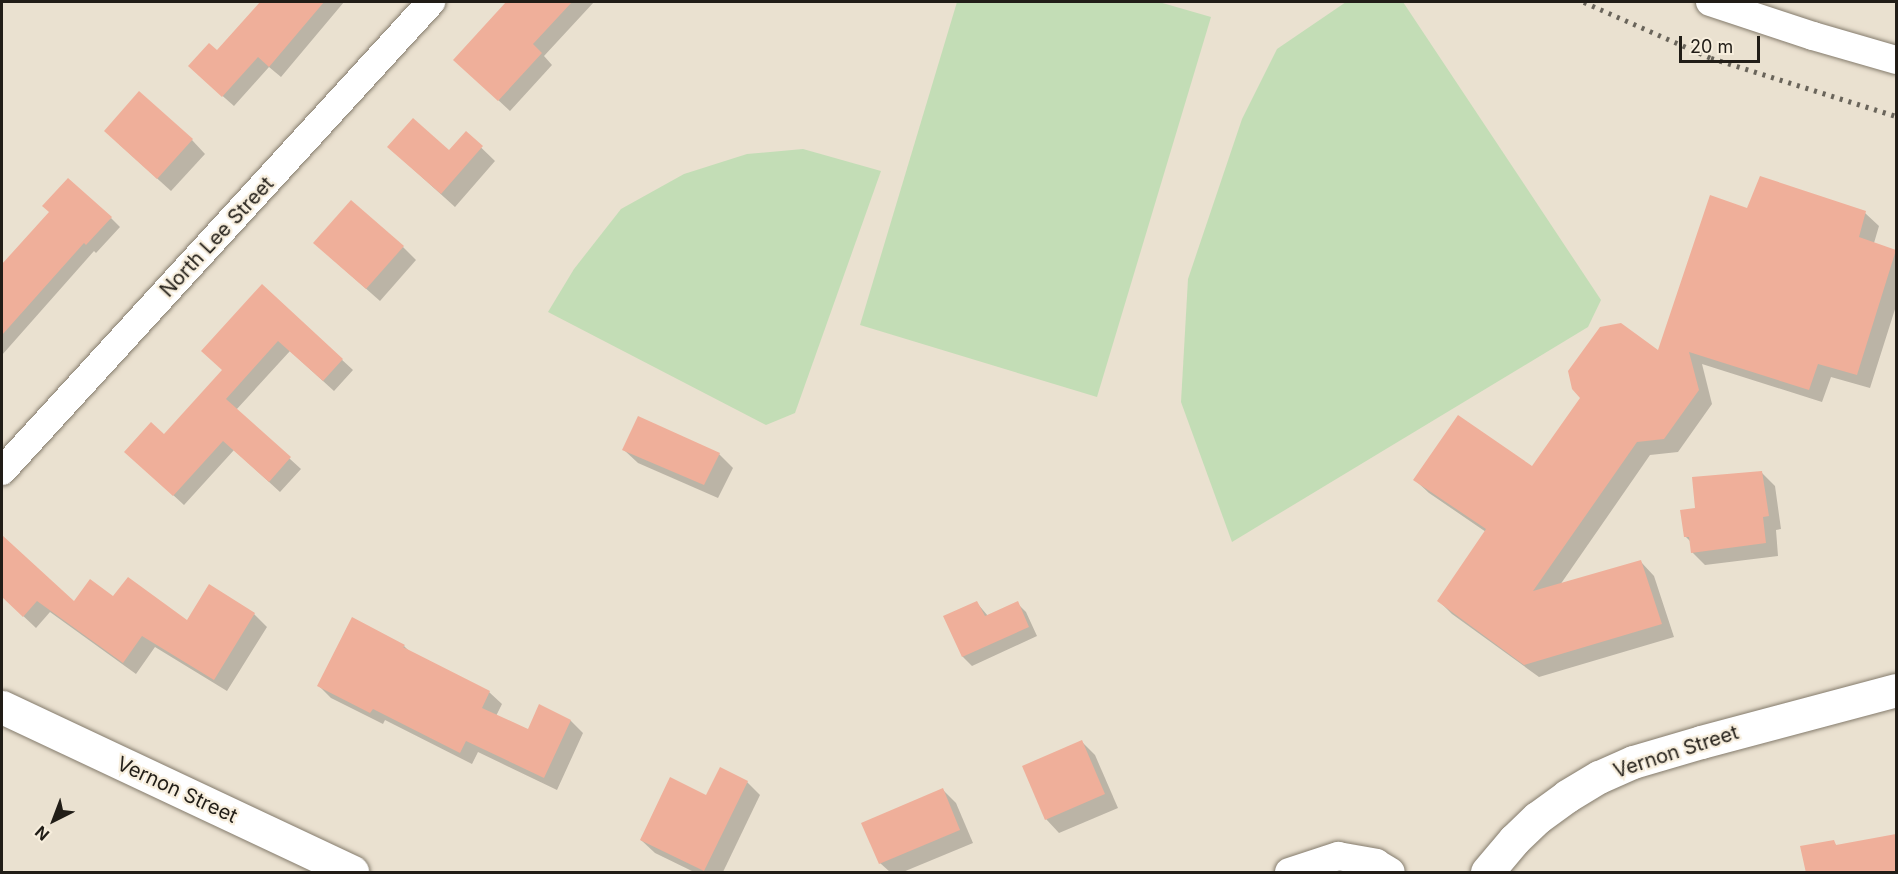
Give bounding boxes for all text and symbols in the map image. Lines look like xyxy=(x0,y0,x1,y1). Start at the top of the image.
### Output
scale bar xyxy=(1682,24,1763,62)
text: 20 m xyxy=(1690,36,1733,57)
street label: North Lee Street xyxy=(155,172,279,302)
street label: Vernon Street xyxy=(1610,721,1742,783)
street label: Vernon Street xyxy=(113,752,241,828)
north arrow xyxy=(24,790,84,850)
text: N xyxy=(31,822,53,845)

